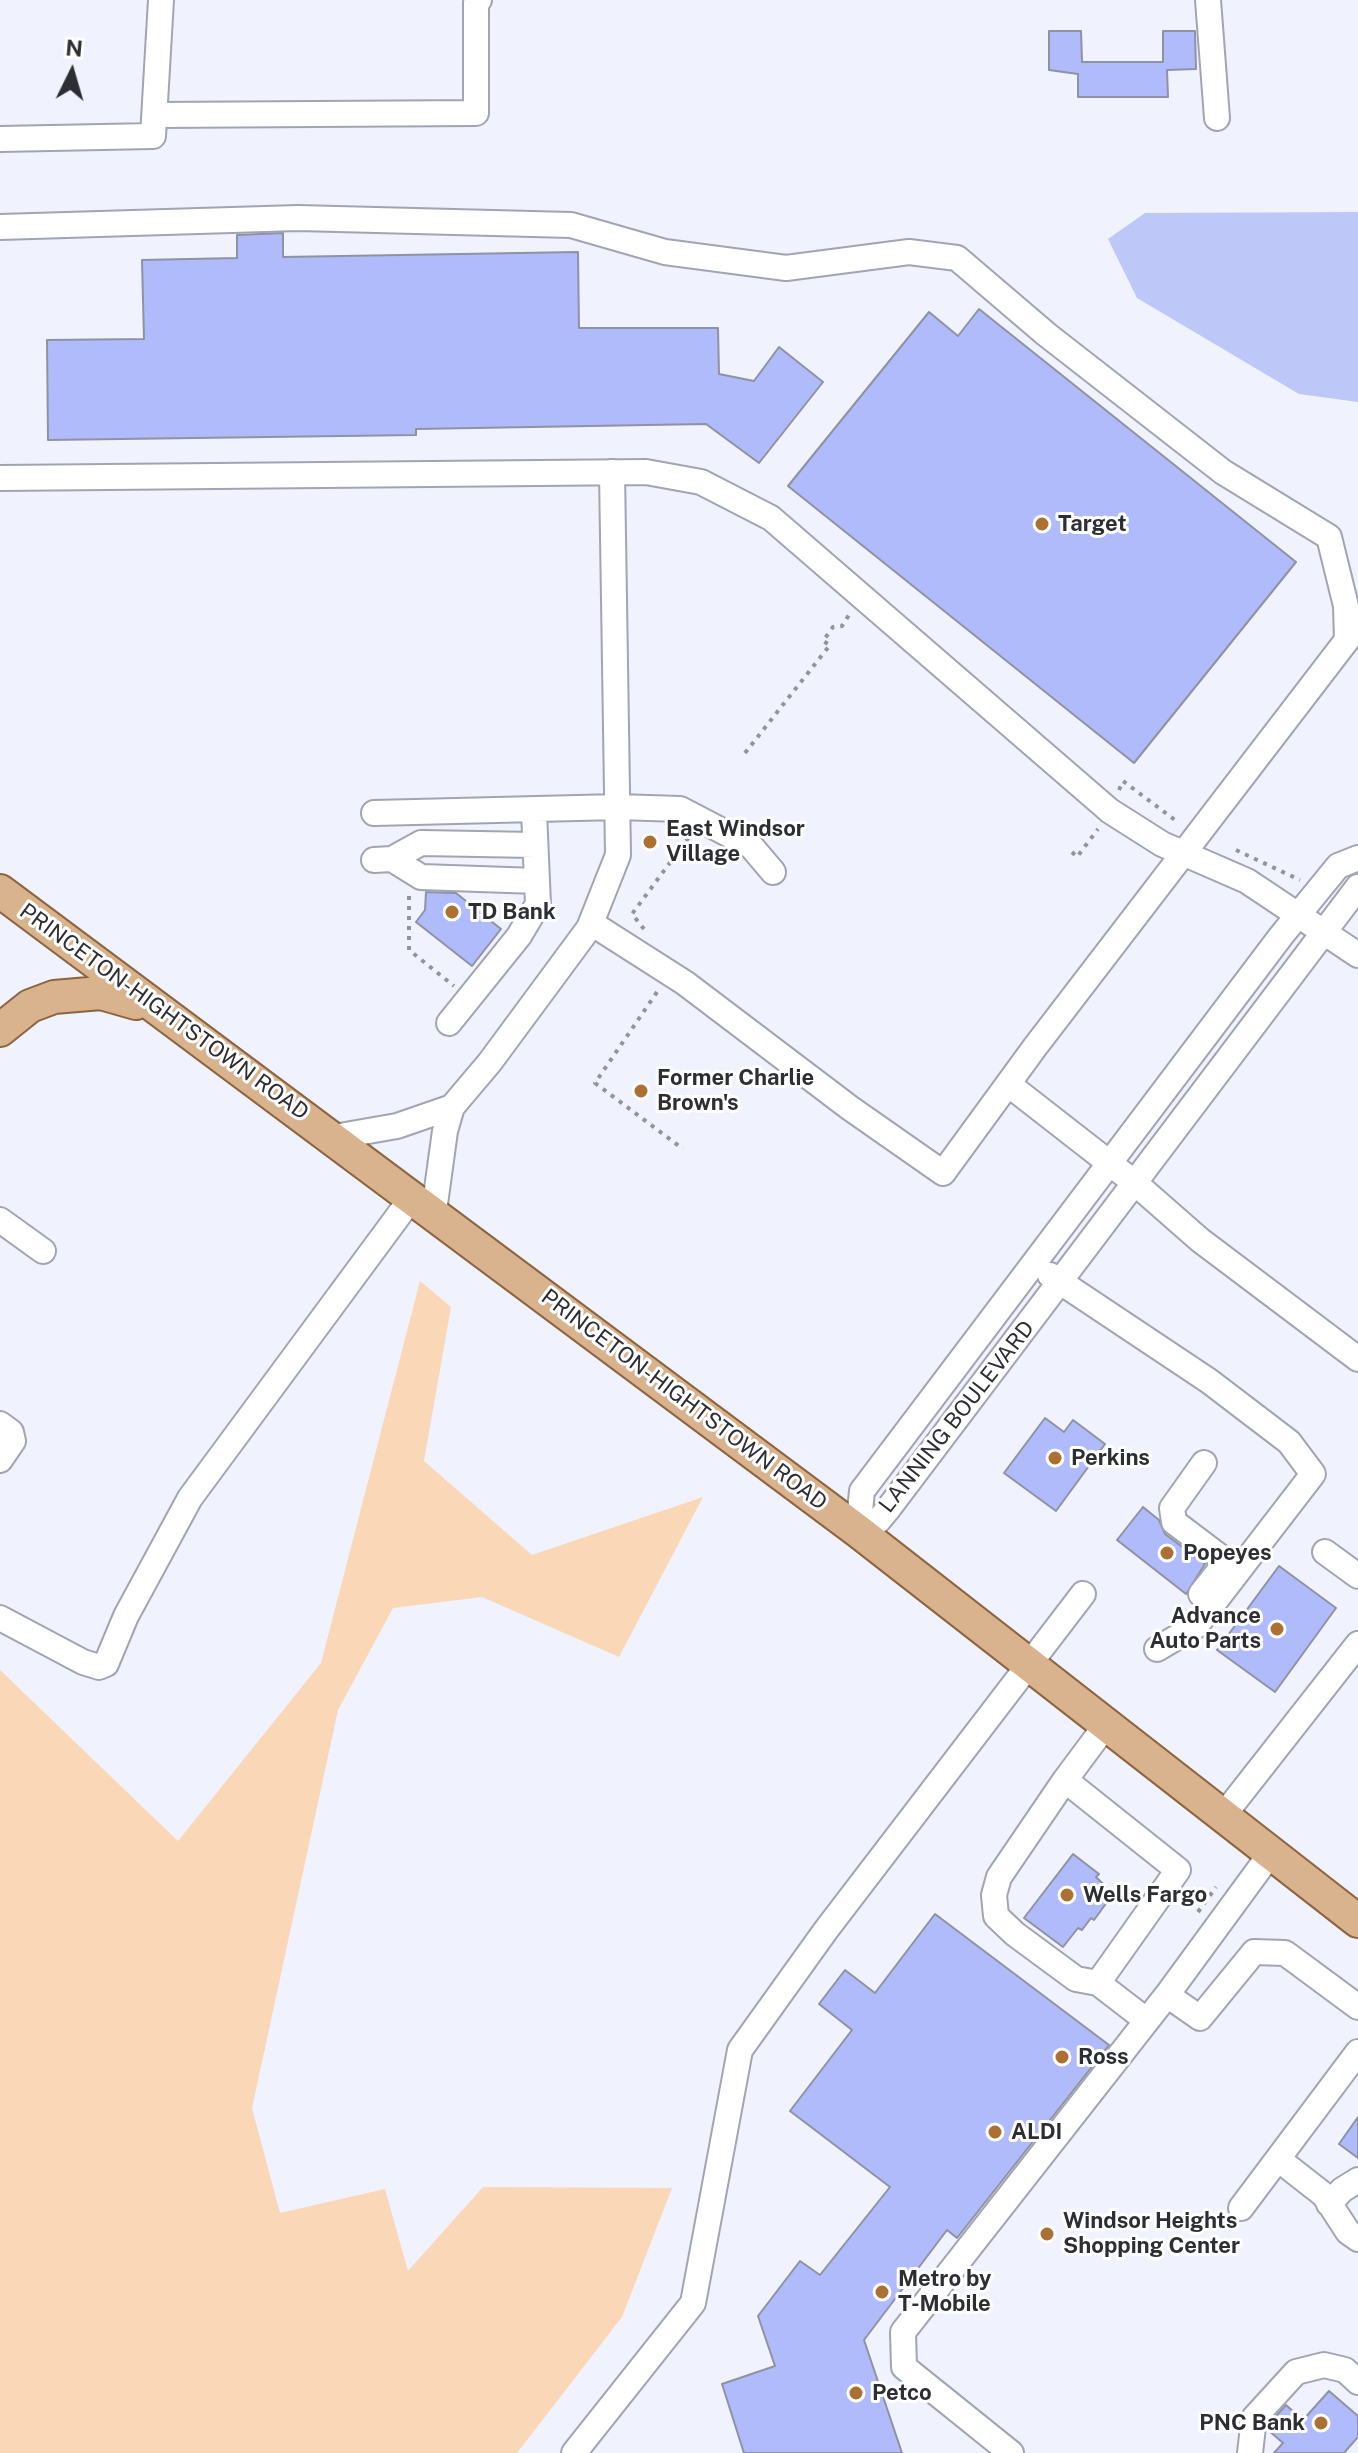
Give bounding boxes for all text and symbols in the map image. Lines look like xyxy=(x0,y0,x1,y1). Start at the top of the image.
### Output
north arrow xyxy=(32,32,112,112)
text: N xyxy=(64,34,84,62)
place label: Target xyxy=(1058,511,1127,537)
marker: Target xyxy=(1033,515,1051,533)
place label: East Windsor Village xyxy=(666,816,805,868)
marker: East Windsor Village xyxy=(641,833,659,851)
street label: PRINCETON-HIGHTSTOWN ROAD xyxy=(14,898,314,1126)
place label: TD Bank xyxy=(468,899,556,925)
marker: TD Bank xyxy=(443,903,461,921)
place label: Former Charlie Brown's xyxy=(657,1065,814,1116)
marker: Former Charlie Brown's xyxy=(632,1082,650,1100)
street label: PRINCETON-HIGHTSTOWN ROAD xyxy=(536,1284,832,1516)
street label: LANNING BOULEVARD xyxy=(874,1316,1040,1518)
place label: Perkins xyxy=(1071,1445,1150,1471)
marker: Perkins xyxy=(1046,1449,1064,1467)
place label: Popeyes xyxy=(1183,1540,1272,1566)
marker: Popeyes xyxy=(1158,1544,1176,1562)
place label: Advance Auto Parts xyxy=(1150,1603,1261,1654)
marker: Advance Auto Parts xyxy=(1268,1620,1286,1638)
place label: Wells Fargo xyxy=(1083,1882,1207,1908)
marker: Wells Fargo xyxy=(1058,1886,1076,1904)
place label: Ross xyxy=(1078,2044,1129,2070)
marker: Ross xyxy=(1053,2048,1071,2066)
place label: ALDI xyxy=(1011,2119,1062,2145)
marker: ALDI xyxy=(986,2123,1004,2141)
place label: Windsor Heights Shopping Center xyxy=(1063,2208,1240,2260)
marker: Windsor Heights Shopping Center xyxy=(1038,2225,1056,2243)
place label: Metro by T-Mobile xyxy=(898,2266,991,2318)
marker: Metro by T-Mobile xyxy=(873,2283,891,2301)
place label: Petco xyxy=(872,2380,932,2406)
marker: Petco xyxy=(847,2384,865,2402)
place label: PNC Bank xyxy=(1199,2410,1305,2436)
marker: PNC Bank xyxy=(1312,2414,1330,2432)

